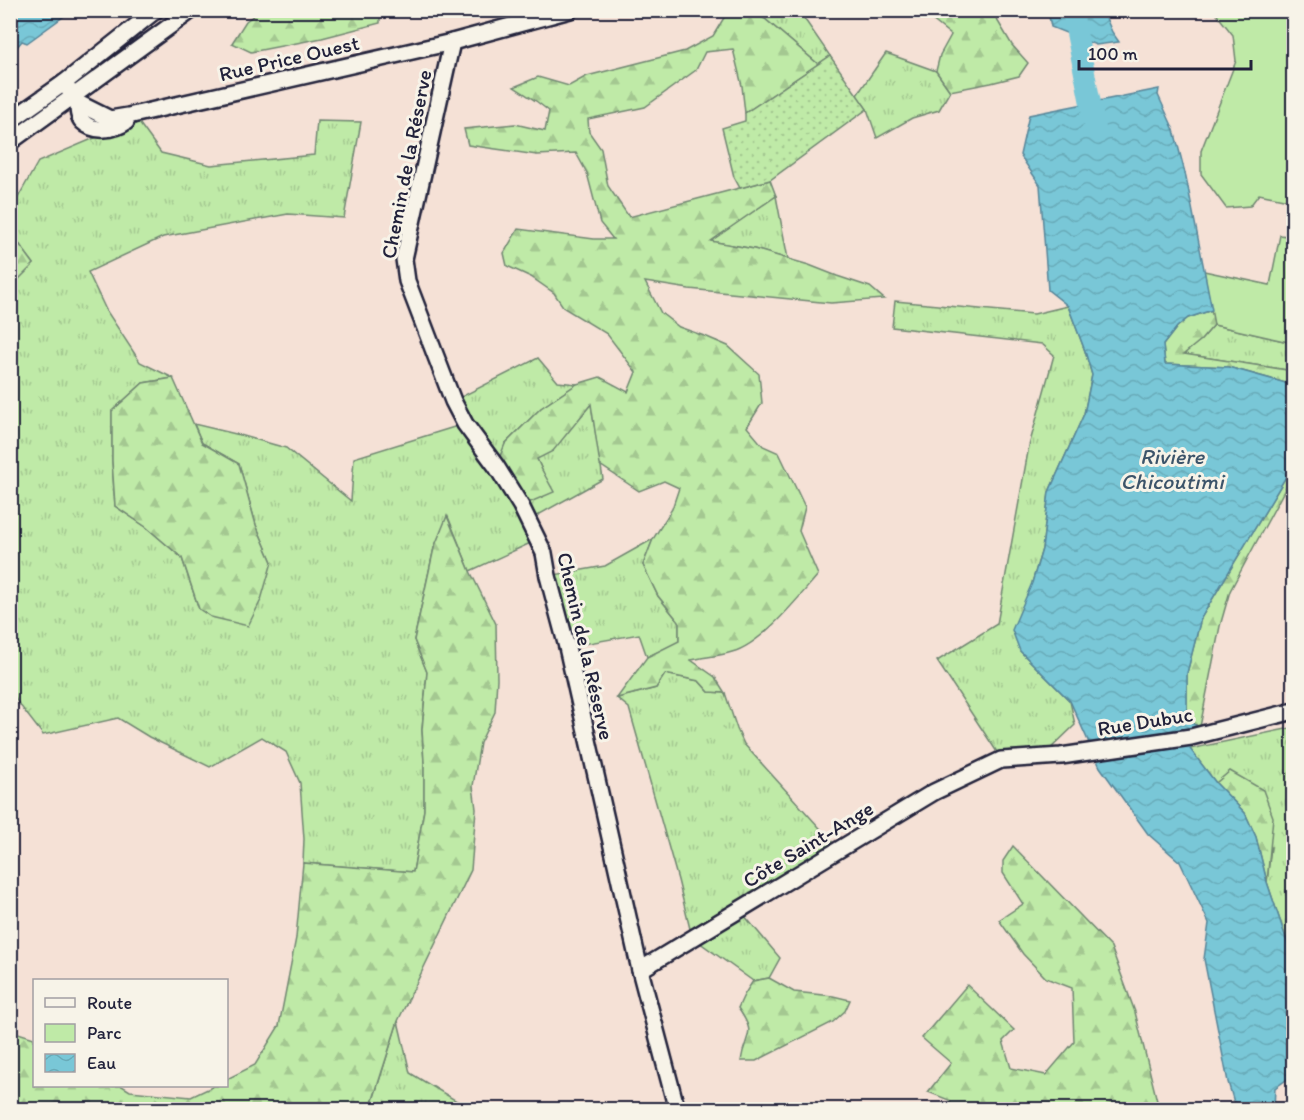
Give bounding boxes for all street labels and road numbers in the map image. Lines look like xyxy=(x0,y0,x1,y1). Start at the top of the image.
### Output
street label: Rue Price Ouest xyxy=(216,30,362,86)
street label: Chemin de la Réserve xyxy=(375,67,437,261)
street label: Chemin de la Réserve xyxy=(552,550,620,742)
street label: Rue Dubuc xyxy=(1096,701,1194,741)
street label: Côte Saint-Ange xyxy=(738,795,878,893)

